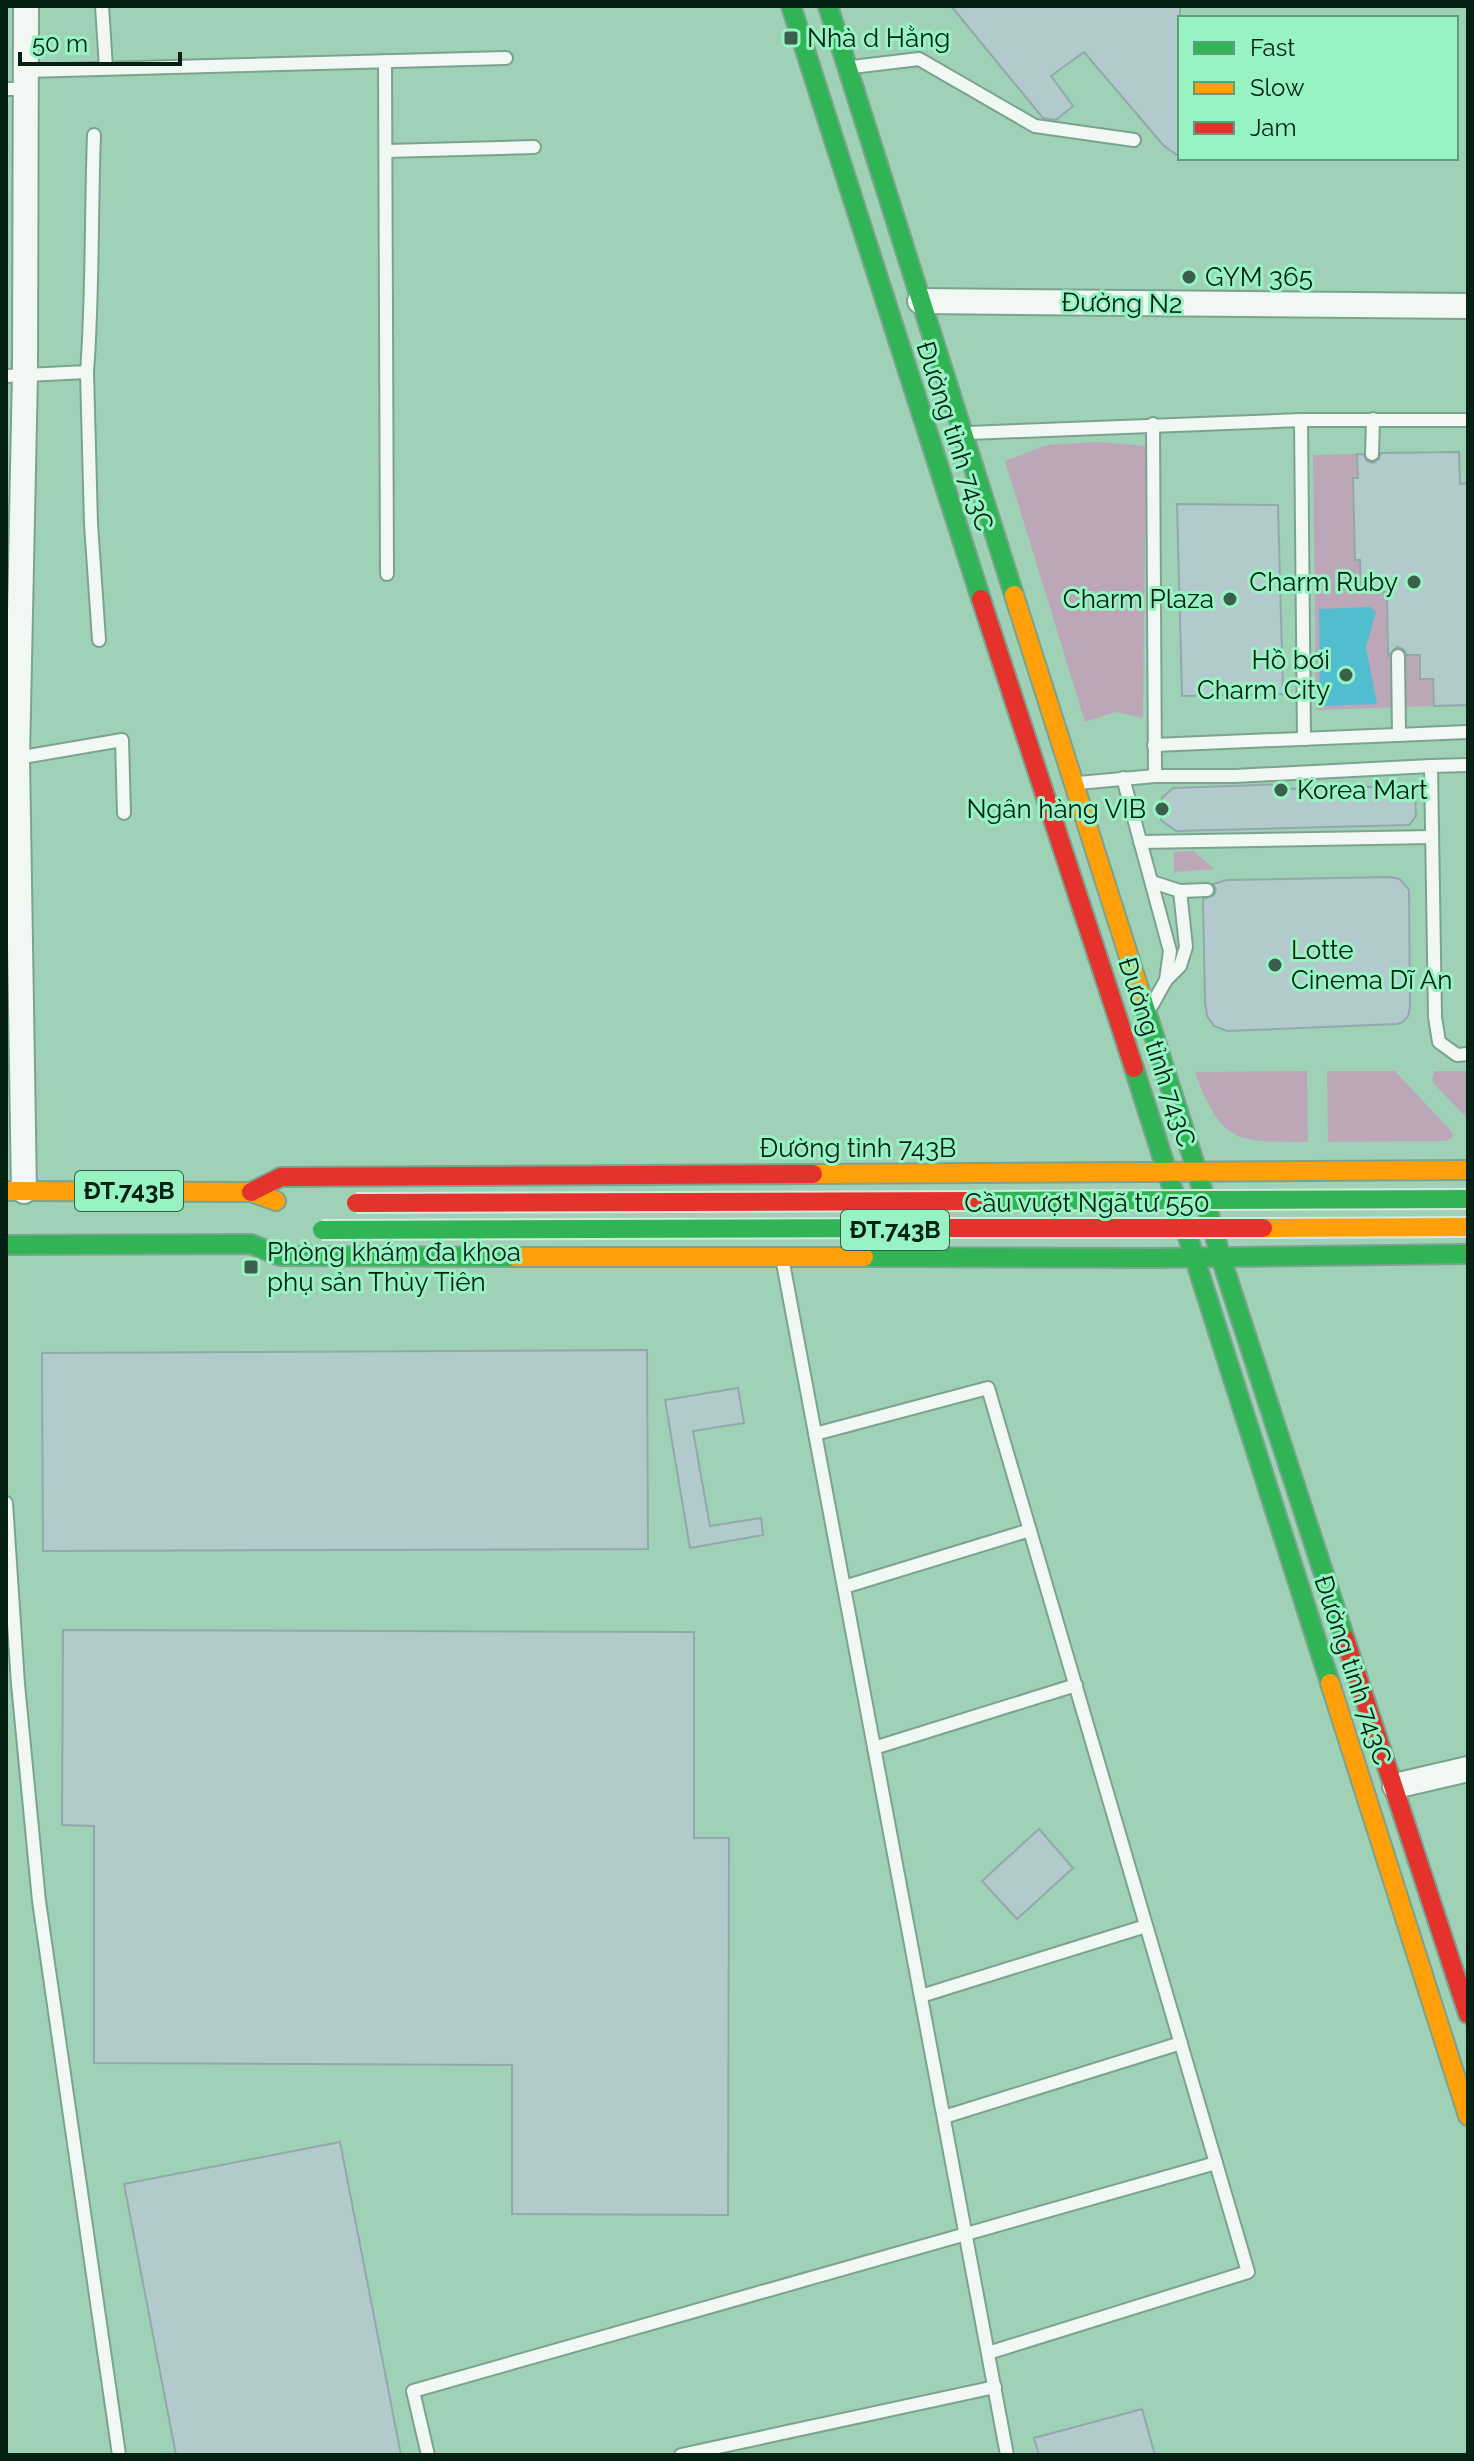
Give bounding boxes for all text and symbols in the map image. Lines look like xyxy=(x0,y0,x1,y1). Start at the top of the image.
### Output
scale bar xyxy=(20,16,180,66)
legend xyxy=(1178,16,1458,160)
place label: Nhà d Hằng xyxy=(807,23,950,53)
text: 50 m xyxy=(32,29,88,58)
marker: Nhà d Hằng xyxy=(782,29,800,47)
text: Fast xyxy=(1250,33,1295,62)
text: Slow xyxy=(1250,73,1305,102)
text: Jam xyxy=(1250,113,1296,142)
place label: GYM 365 xyxy=(1205,262,1313,292)
marker: GYM 365 xyxy=(1180,268,1198,286)
street label: Đường N2 xyxy=(1061,287,1183,319)
street label: Đường tỉnh 743C xyxy=(910,338,1000,535)
place label: Charm Ruby xyxy=(1249,567,1398,597)
marker: Charm Ruby xyxy=(1405,573,1423,591)
place label: Charm Plaza xyxy=(1063,584,1214,614)
marker: Charm Plaza xyxy=(1221,590,1239,608)
place label: Hồ bơi Charm City xyxy=(1197,645,1330,705)
marker: Hồ bơi Charm City xyxy=(1337,666,1355,684)
place label: Korea Mart xyxy=(1297,775,1428,805)
marker: Korea Mart xyxy=(1272,781,1290,799)
place label: Ngân hàng VIB xyxy=(966,794,1146,824)
marker: Ngân hàng VIB xyxy=(1153,800,1171,818)
place label: Lotte Cinema Dĩ An xyxy=(1291,935,1452,995)
street label: Đường tỉnh 743C xyxy=(1112,954,1202,1151)
marker: Lotte Cinema Dĩ An xyxy=(1266,956,1284,974)
street label: Đường tỉnh 743B xyxy=(760,1133,956,1163)
road number: ĐT.743B xyxy=(75,1171,183,1211)
street label: Cầu vượt Ngã tư 550 xyxy=(964,1188,1210,1218)
road number: ĐT.743B xyxy=(841,1210,949,1250)
place label: Phòng khám đa khoa phụ sản Thủy Tiên xyxy=(267,1237,521,1297)
marker: Phòng khám đa khoa phụ sản Thủy Tiên xyxy=(242,1258,260,1276)
street label: Đường tỉnh 743C xyxy=(1308,1572,1398,1769)

